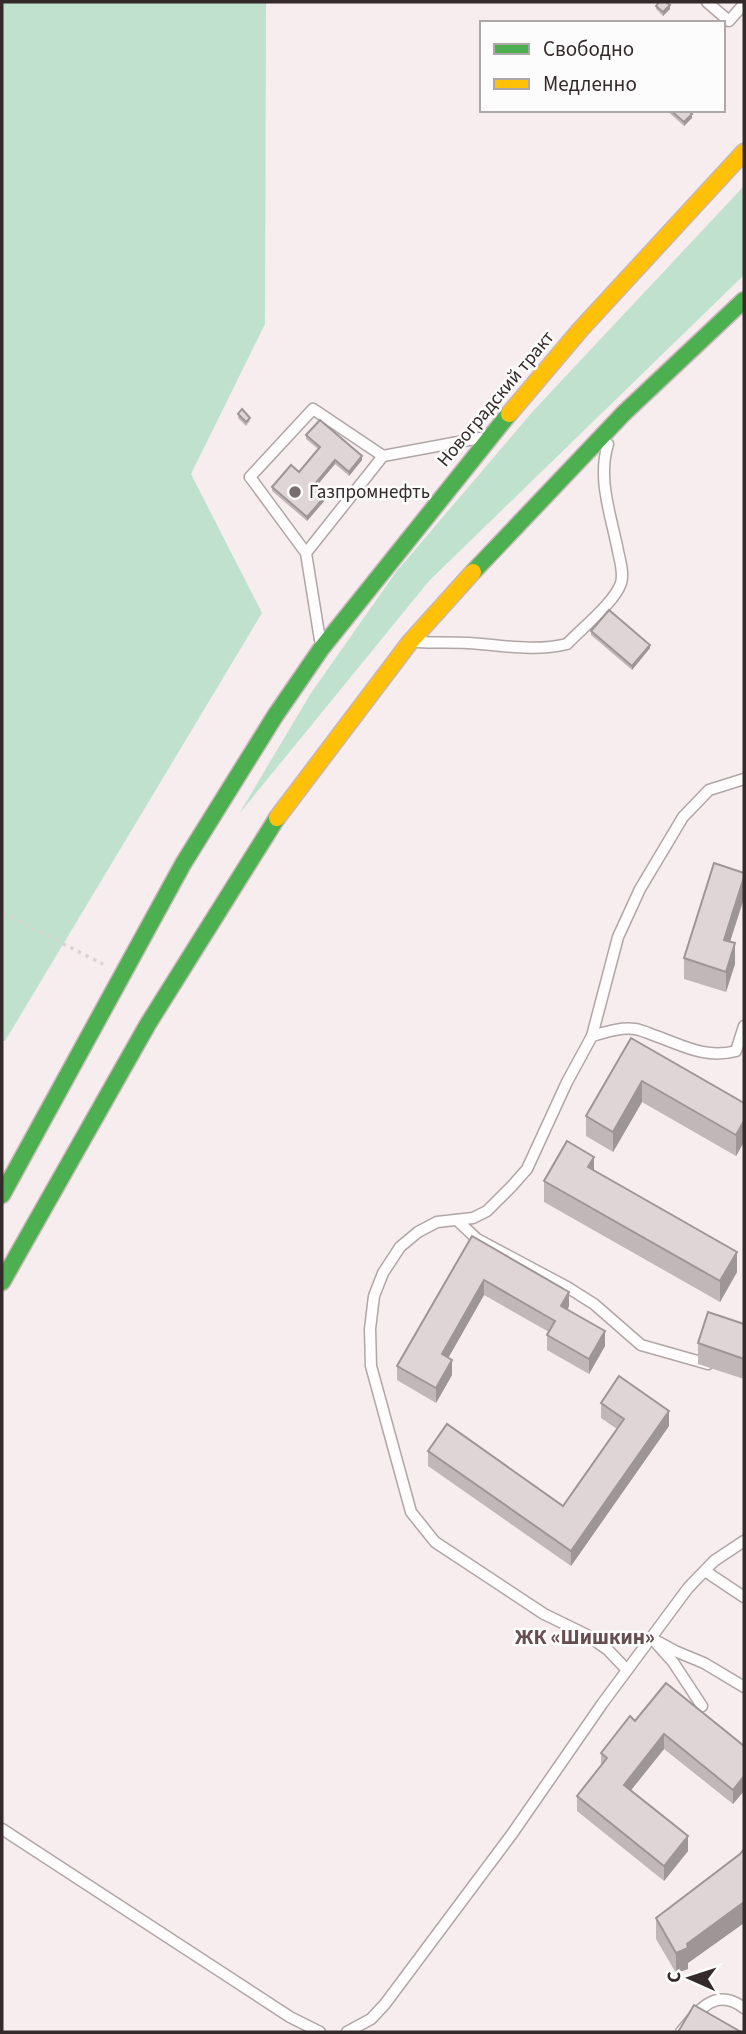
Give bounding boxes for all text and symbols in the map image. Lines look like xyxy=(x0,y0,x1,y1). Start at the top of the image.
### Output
legend xyxy=(480,21,725,112)
text: Свободно xyxy=(543,34,634,64)
text: Медленно xyxy=(543,69,637,99)
street label: Новоградский тракт xyxy=(431,325,561,473)
place label: Газпромнефть xyxy=(309,479,430,506)
marker: Газпромнефть xyxy=(287,484,303,500)
district label: ЖК «Шишкин» xyxy=(515,1622,655,1652)
north arrow xyxy=(655,1943,725,2013)
text: С xyxy=(661,1971,688,1983)

